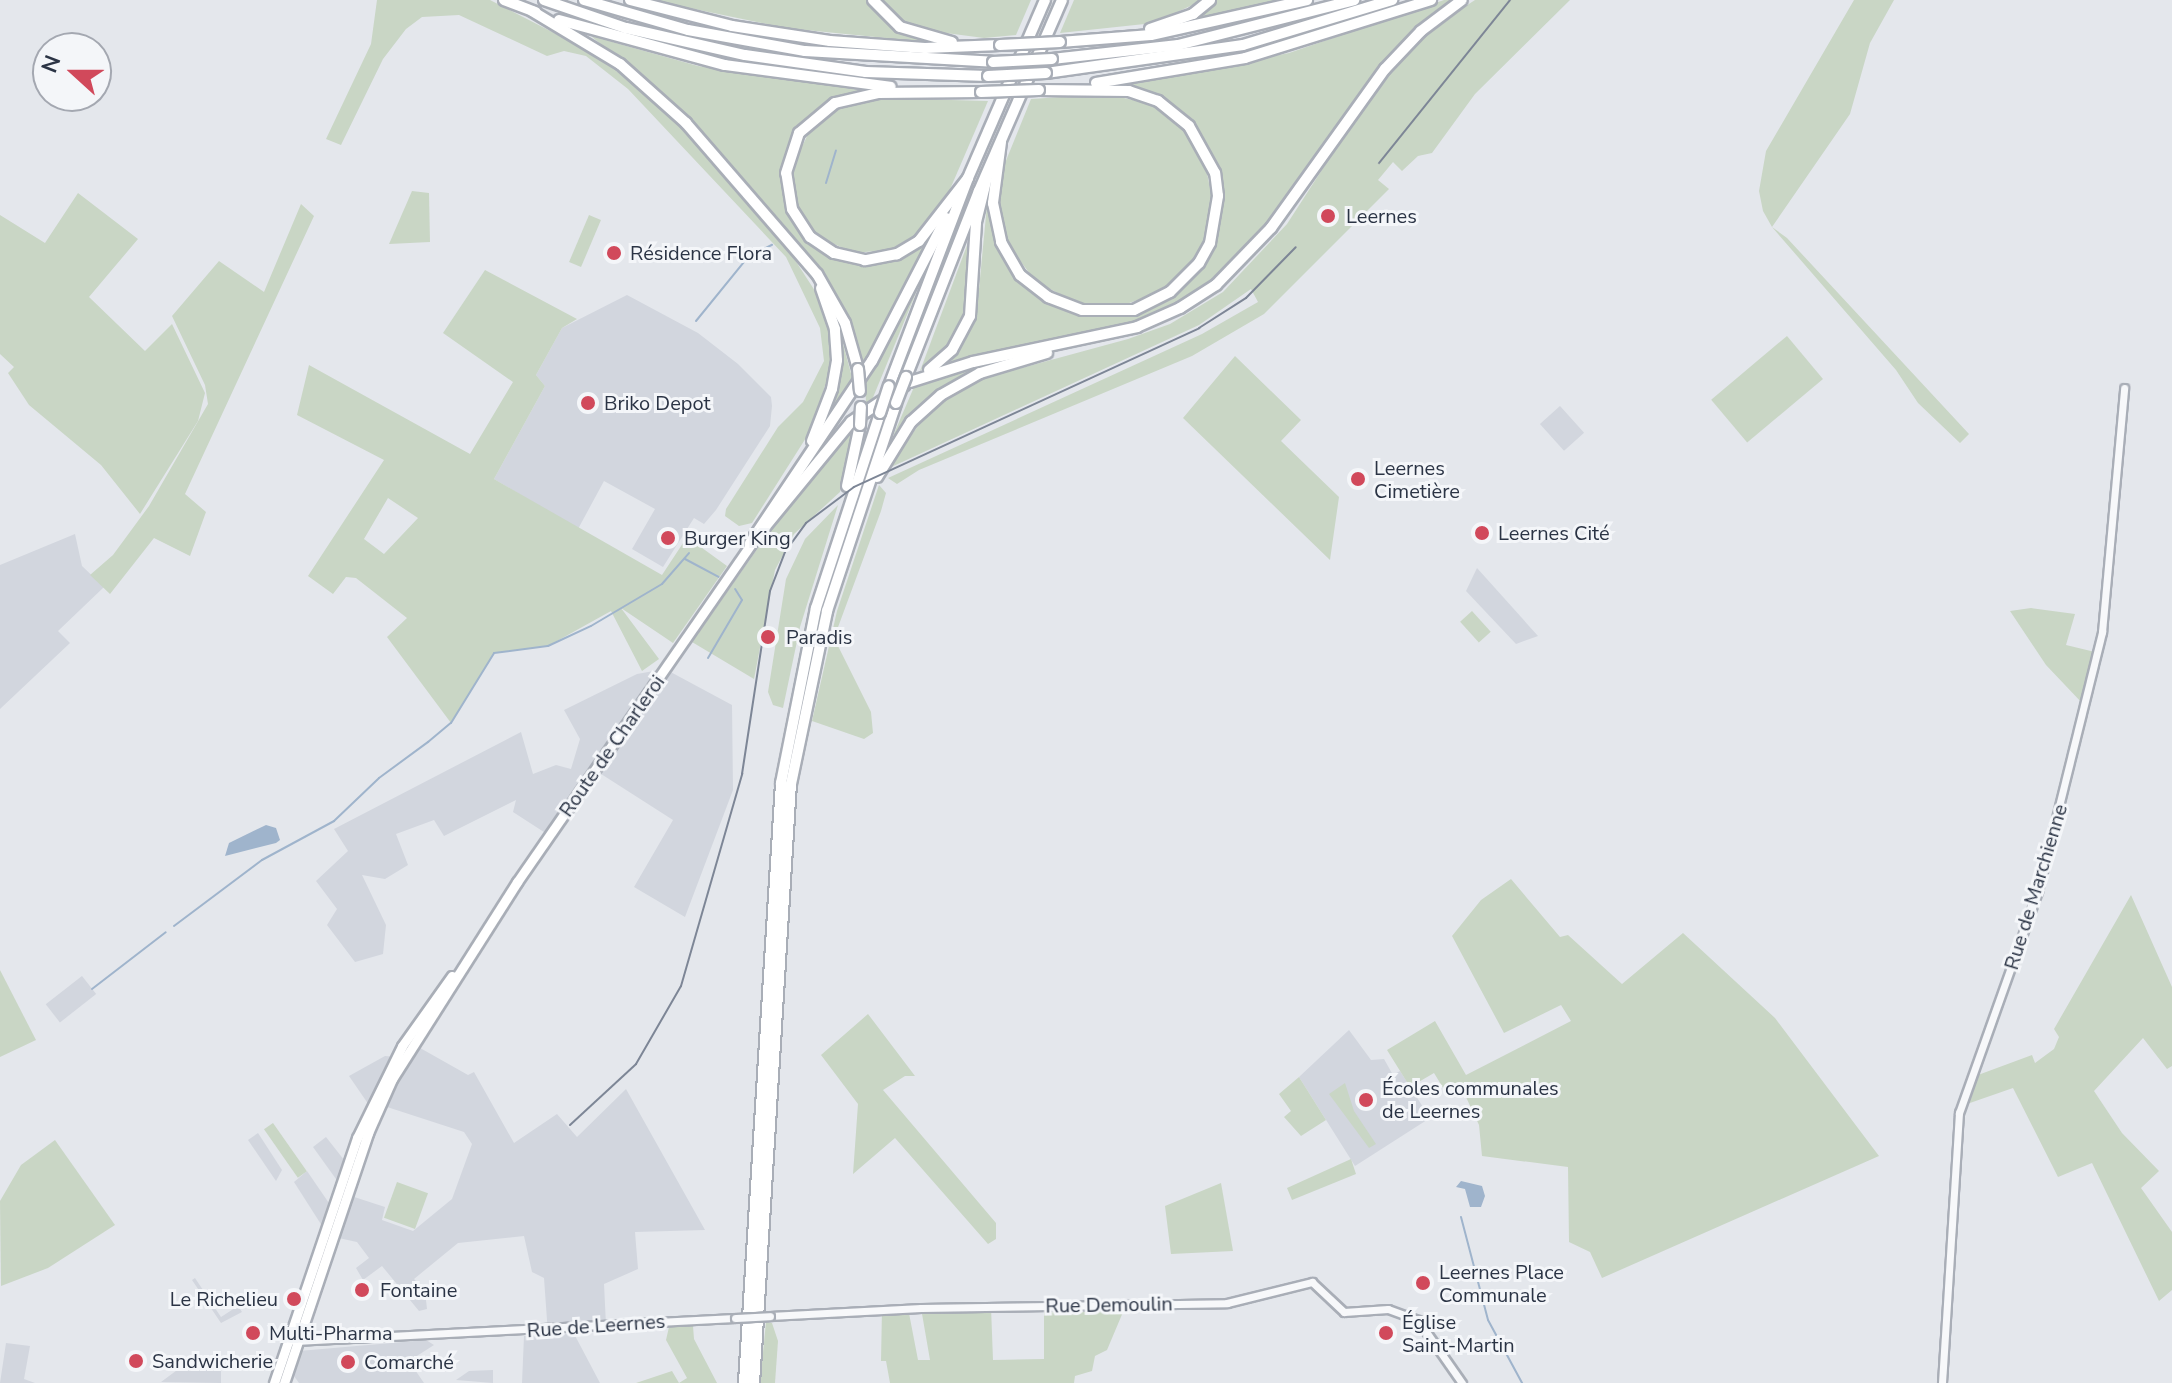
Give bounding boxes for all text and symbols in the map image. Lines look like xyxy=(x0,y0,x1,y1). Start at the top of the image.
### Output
north arrow xyxy=(32,32,112,112)
text: N xyxy=(35,51,68,77)
place label: Leernes xyxy=(1346,204,1417,228)
marker: Leernes xyxy=(1317,205,1339,227)
place label: Résidence Flora xyxy=(630,241,772,265)
marker: Résidence Flora xyxy=(605,244,623,262)
place label: Briko Depot xyxy=(604,391,710,415)
marker: Briko Depot xyxy=(579,394,597,412)
place label: Leernes Cimetière xyxy=(1374,456,1460,503)
marker: Leernes Cimetière xyxy=(1349,470,1367,488)
place label: Leernes Cité xyxy=(1498,521,1610,545)
marker: Leernes Cité xyxy=(1473,524,1491,542)
place label: Burger King xyxy=(684,526,791,550)
marker: Burger King xyxy=(659,529,677,547)
place label: Paradis xyxy=(786,625,852,649)
marker: Paradis xyxy=(757,626,779,648)
street label: Route de Charleroi xyxy=(554,671,670,821)
street label: Rue de Marchienne xyxy=(1999,801,2073,973)
place label: Écoles communales de Leernes xyxy=(1382,1076,1559,1123)
marker: Écoles communales de Leernes xyxy=(1357,1091,1375,1109)
place label: Leernes Place Communale xyxy=(1439,1260,1564,1307)
marker: Leernes Place Communale xyxy=(1414,1274,1432,1292)
place label: Fontaine xyxy=(380,1278,457,1302)
marker: Fontaine xyxy=(351,1279,373,1301)
place label: Le Richelieu xyxy=(170,1287,278,1311)
marker: Le Richelieu xyxy=(285,1290,303,1308)
street label: Rue Demoulin xyxy=(1045,1292,1173,1318)
street label: Rue de Leernes xyxy=(526,1309,666,1343)
place label: Église Saint-Martin xyxy=(1402,1310,1515,1357)
place label: Multi-Pharma xyxy=(269,1321,393,1345)
marker: Multi-Pharma xyxy=(244,1324,262,1342)
marker: Église Saint-Martin xyxy=(1377,1324,1395,1342)
place label: Sandwicherie xyxy=(152,1349,273,1373)
place label: Comarché xyxy=(364,1350,454,1374)
marker: Sandwicherie xyxy=(127,1352,145,1370)
marker: Comarché xyxy=(339,1353,357,1371)

